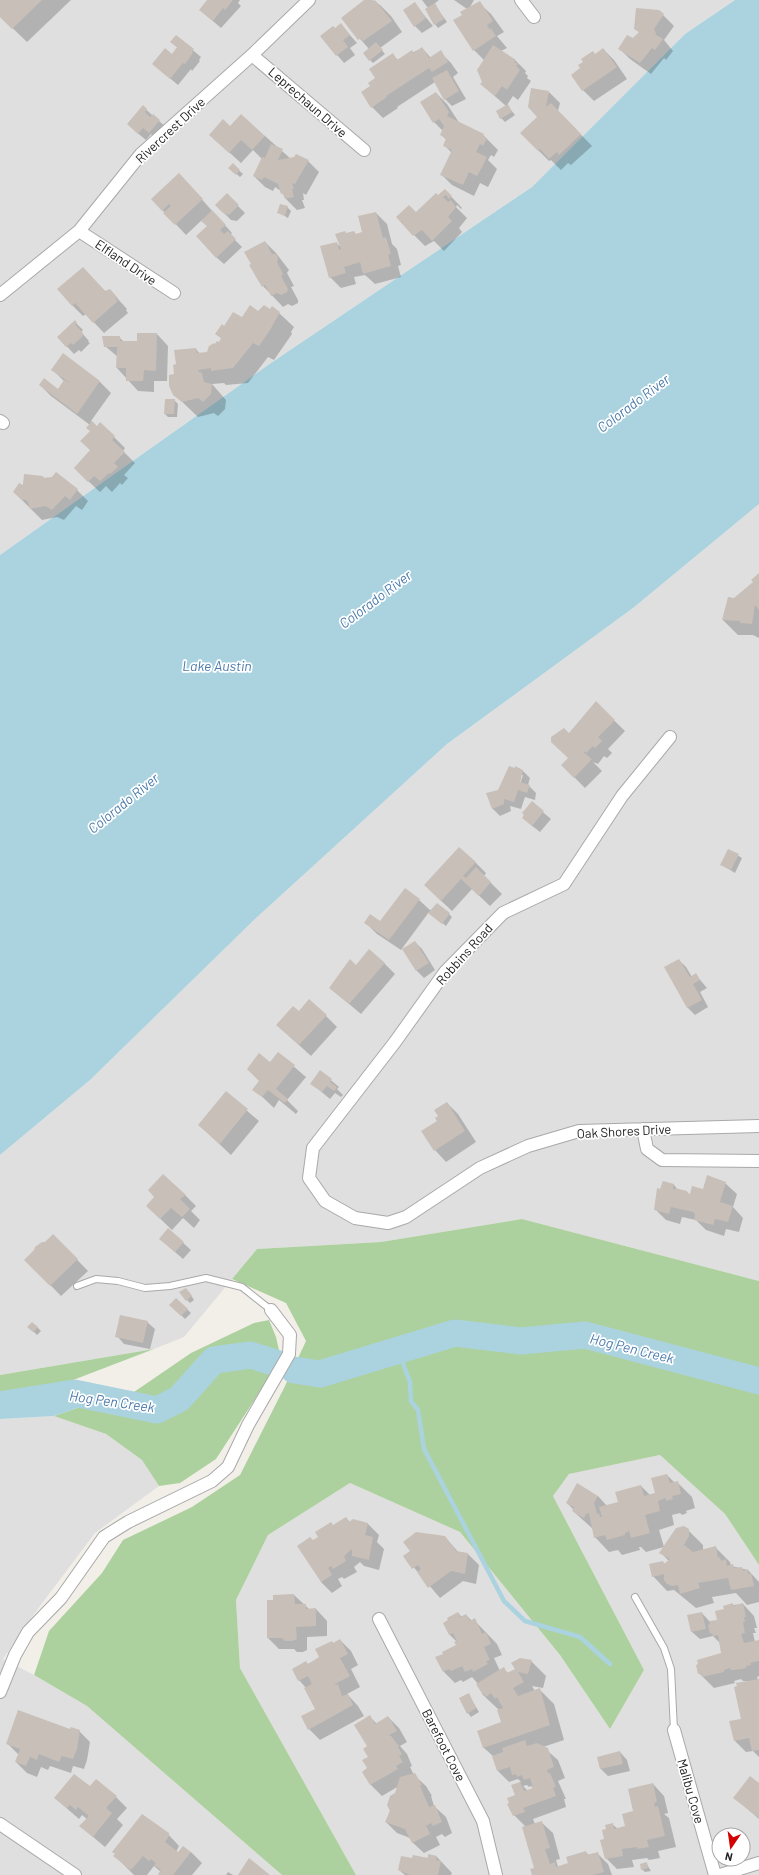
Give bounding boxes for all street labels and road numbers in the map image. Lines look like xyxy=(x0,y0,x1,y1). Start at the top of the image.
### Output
street label: Leprechaun Drive xyxy=(265,63,351,141)
street label: Rivercrest Drive xyxy=(132,94,208,166)
street label: Elfland Drive xyxy=(92,236,160,288)
street label: Robbins Road xyxy=(432,920,496,988)
street label: Oak Shores Drive xyxy=(576,1121,672,1141)
street label: Barefoot Cove xyxy=(419,1706,469,1784)
street label: Malibu Cove xyxy=(674,1757,708,1825)

